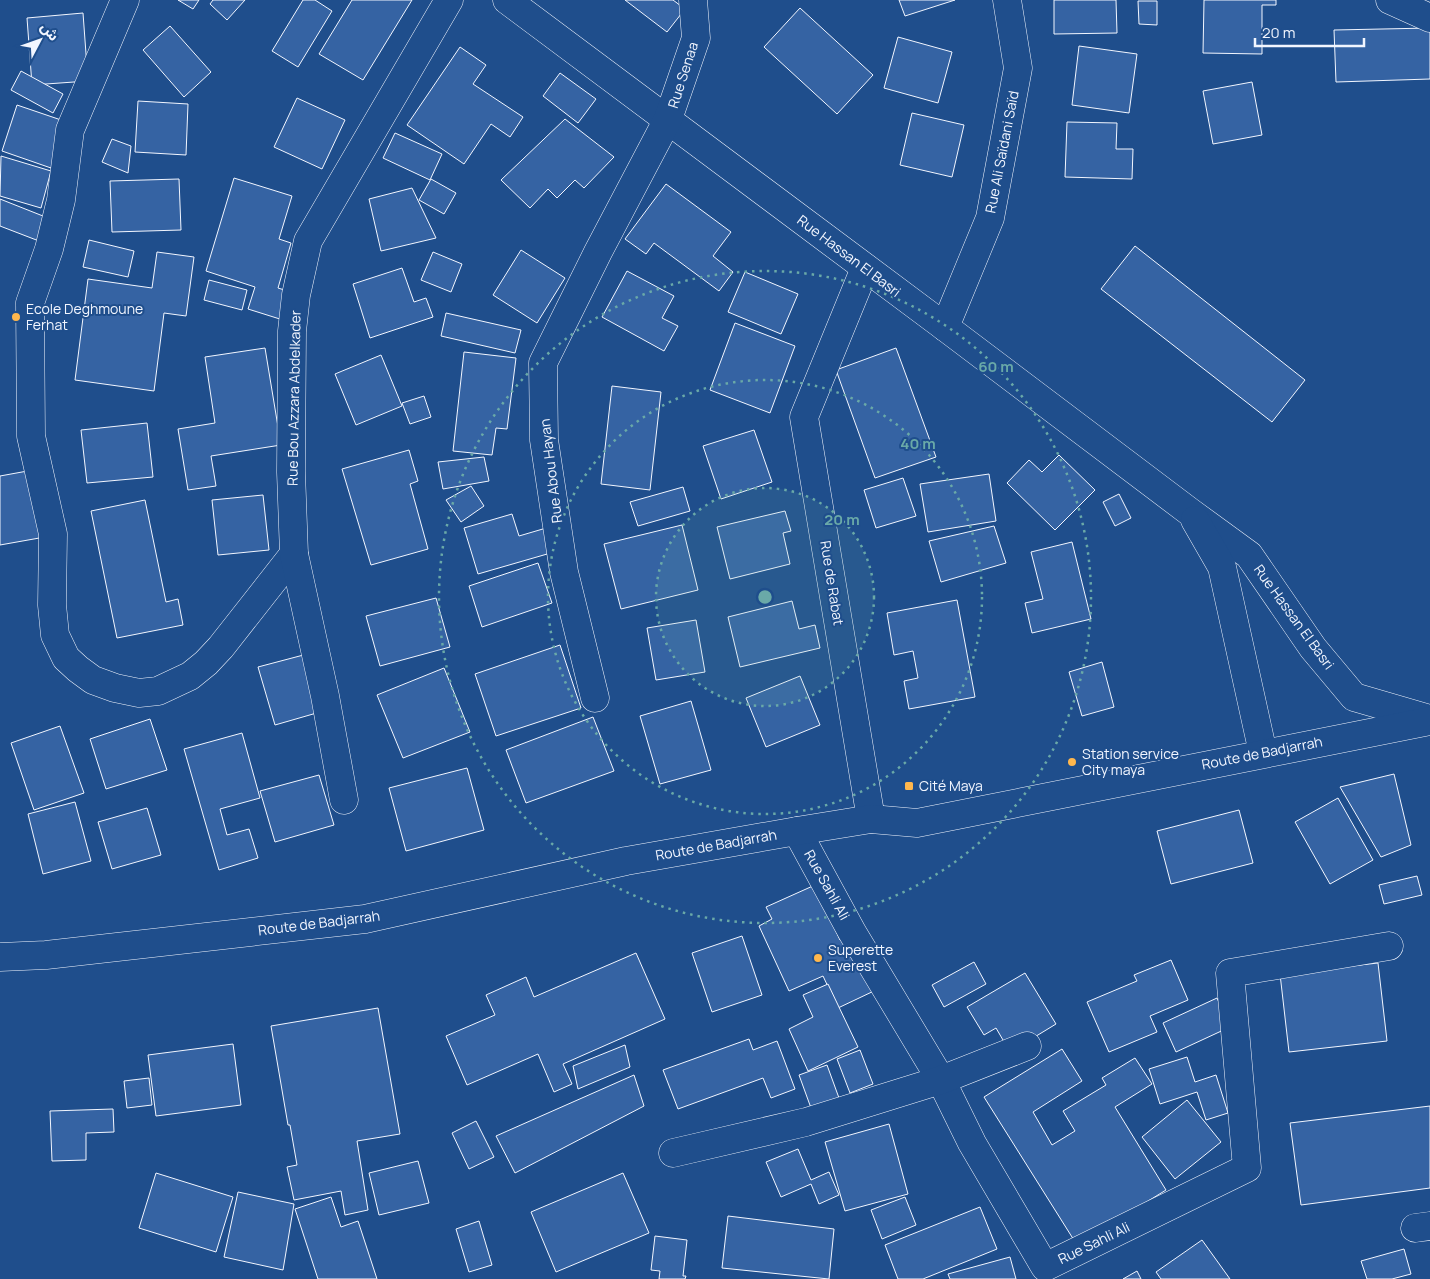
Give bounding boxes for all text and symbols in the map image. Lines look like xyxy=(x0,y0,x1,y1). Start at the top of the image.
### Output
north arrow xyxy=(15,15,65,65)
scale bar xyxy=(1255,15,1364,47)
text: ش xyxy=(37,18,64,45)
text: 20 m xyxy=(1262,22,1295,43)
street label: Rue Senaa xyxy=(663,39,702,110)
street label: Rue Ali Saïdani Saïd xyxy=(980,89,1023,215)
street label: Rue Hassan El Basri xyxy=(794,210,905,301)
place label: Ecole Deghmoune Ferhat xyxy=(26,299,143,334)
street label: Rue Bou Azzara Abdelkader xyxy=(282,310,305,486)
marker: Ecole Deghmoune Ferhat xyxy=(10,311,22,323)
text: 60 m xyxy=(978,356,1014,377)
street label: Rue Abou Hayan xyxy=(535,418,566,524)
text: 40 m xyxy=(900,433,936,454)
text: 20 m xyxy=(824,509,860,530)
street label: Rue de Rabat xyxy=(816,539,849,627)
street label: Rue Hassan El Basri xyxy=(1250,560,1339,673)
centre of rings xyxy=(756,588,774,606)
street label: Route de Badjarrah xyxy=(1200,731,1324,774)
place label: Station service City maya xyxy=(1082,744,1179,779)
marker: Station service City maya xyxy=(1066,756,1078,768)
place label: Cité Maya xyxy=(919,776,983,795)
marker: Cité Maya xyxy=(903,780,915,792)
street label: Route de Badjarrah xyxy=(654,824,778,865)
street label: Rue Sahli Ali xyxy=(800,846,855,923)
street label: Route de Badjarrah xyxy=(257,906,381,939)
place label: Superette Everest xyxy=(828,940,893,975)
marker: Superette Everest xyxy=(812,952,824,964)
street label: Rue Sahli Ali xyxy=(1055,1217,1133,1268)

